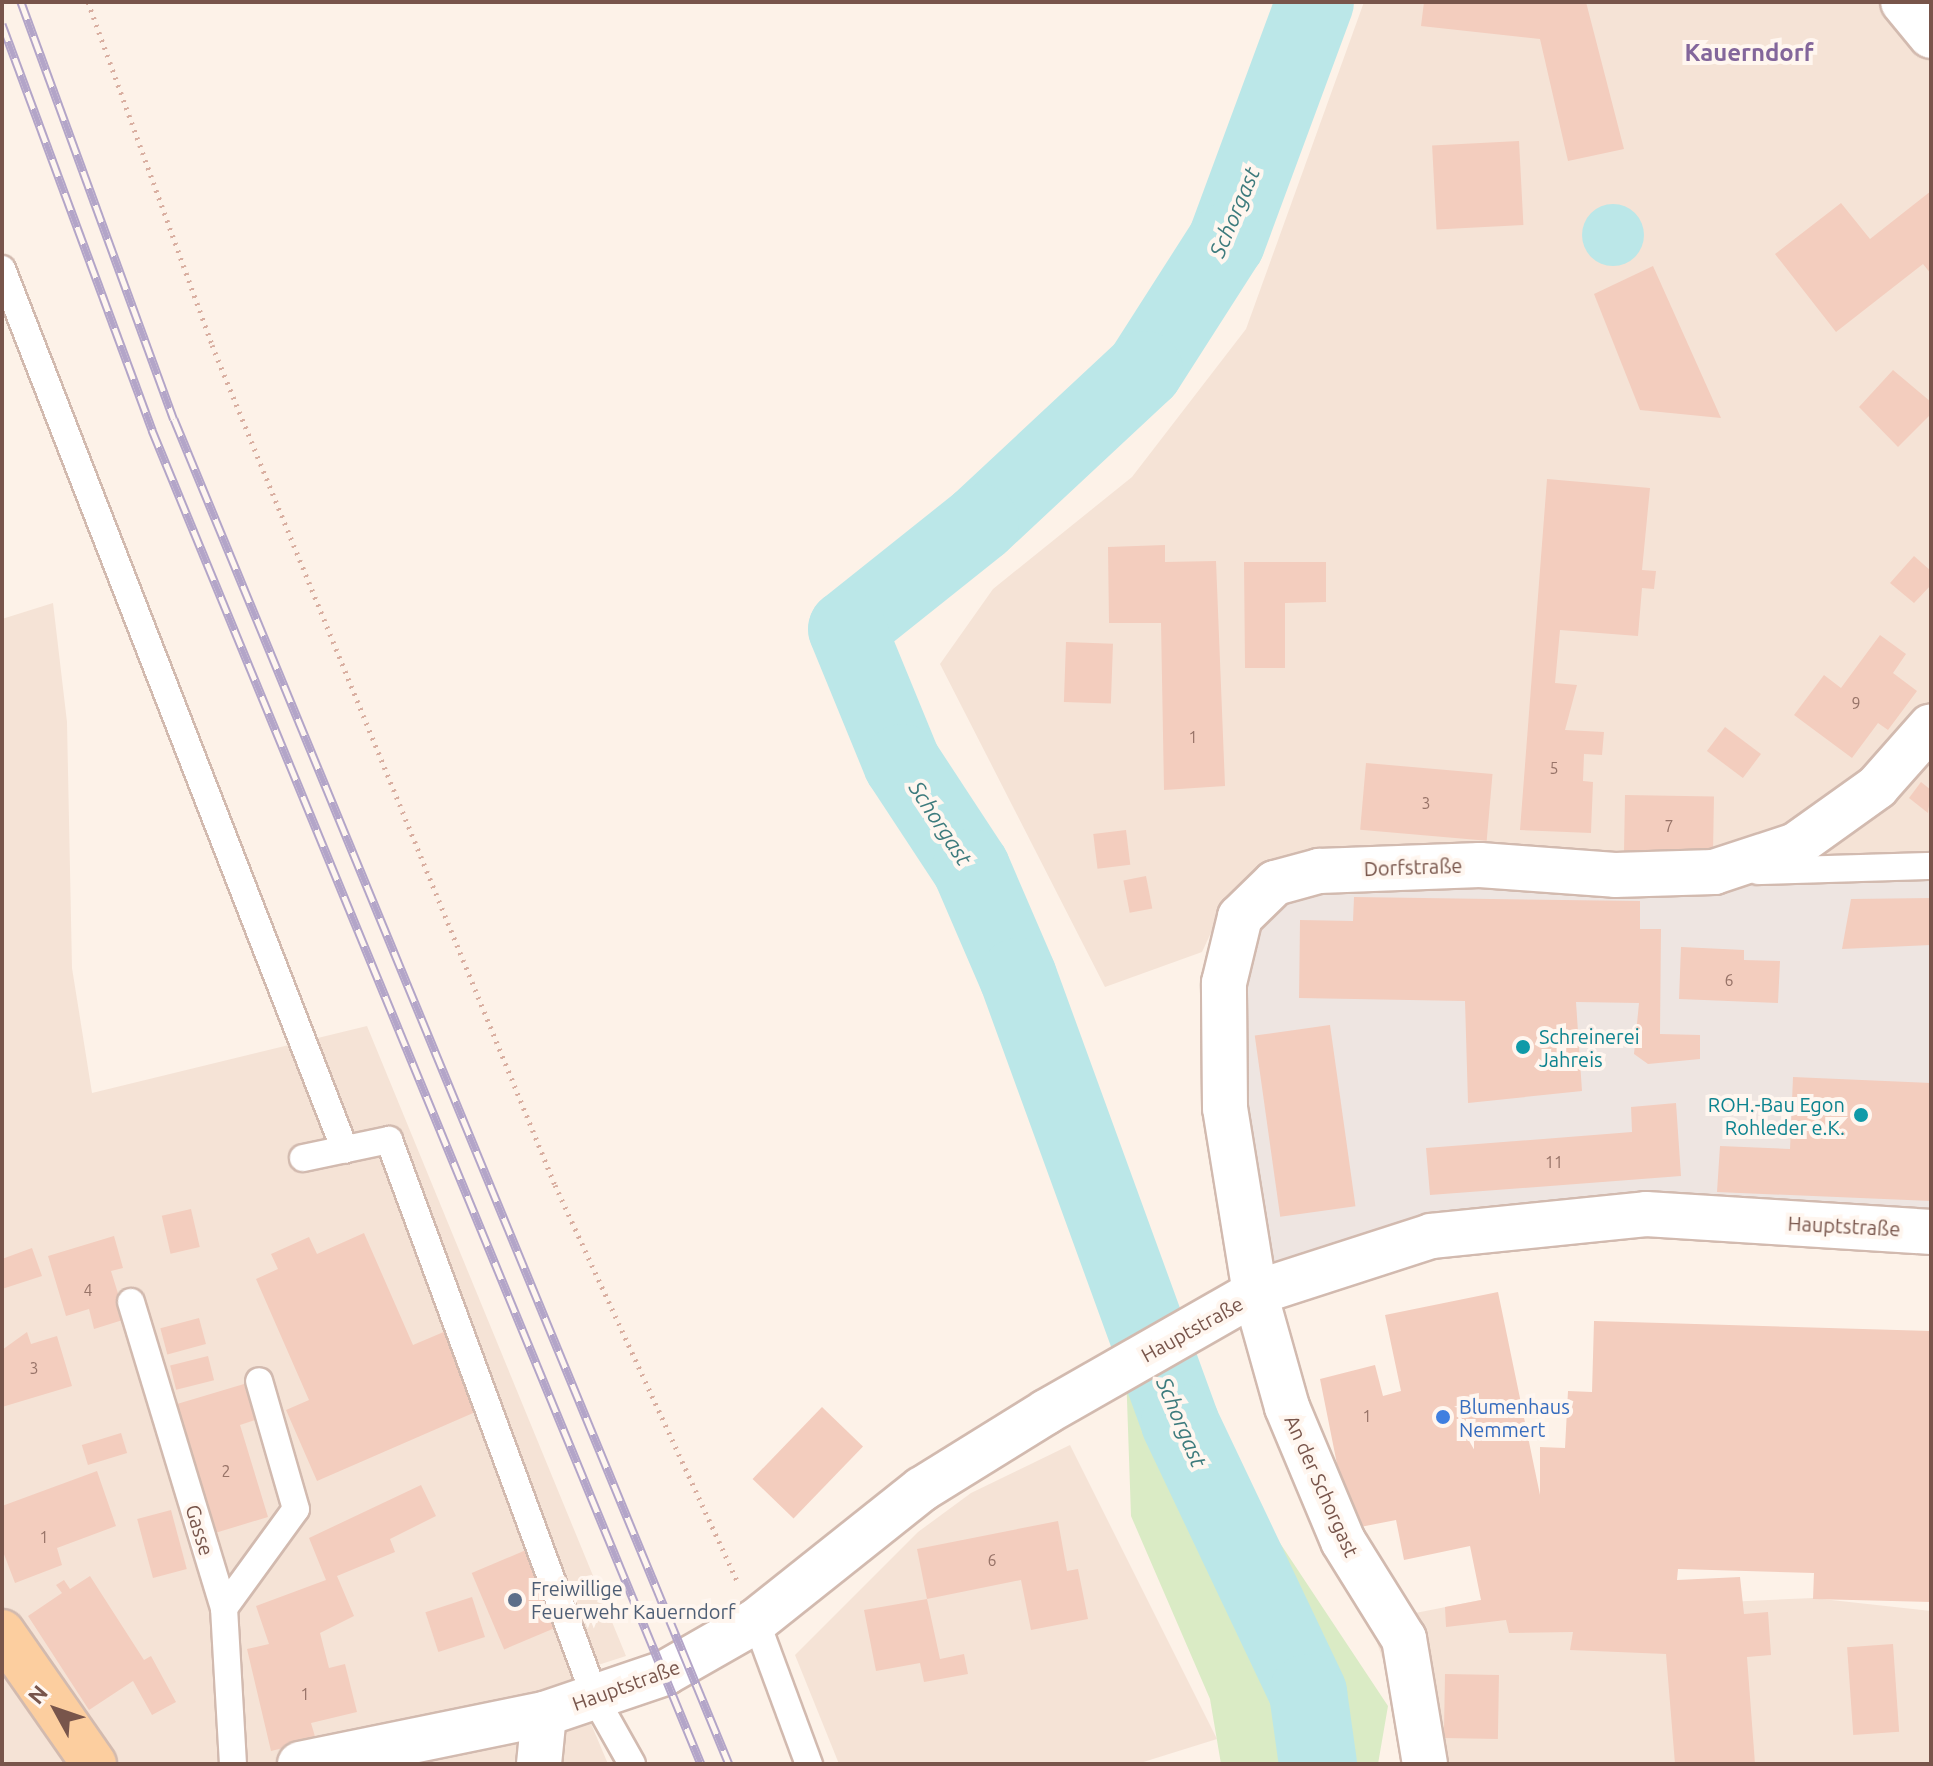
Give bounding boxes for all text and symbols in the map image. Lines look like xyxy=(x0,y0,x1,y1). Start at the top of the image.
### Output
district label: Kauerndorf xyxy=(1684,39,1814,67)
water label: Schorgast xyxy=(1203,163,1265,261)
house number: 9 xyxy=(1851,693,1861,713)
house number: 1 xyxy=(1188,727,1198,747)
house number: 5 xyxy=(1549,758,1559,778)
water label: Schorgast xyxy=(904,776,978,870)
house number: 3 xyxy=(1421,793,1431,813)
house number: 7 xyxy=(1664,816,1674,836)
street label: Dorfstraße xyxy=(1363,853,1463,881)
house number: 6 xyxy=(1724,970,1734,990)
place label: Schreinerei Jahreis xyxy=(1539,1024,1640,1071)
marker: Schreinerei Jahreis xyxy=(1514,1038,1532,1056)
place label: ROH.-Bau Egon Rohleder e.K. xyxy=(1708,1092,1845,1139)
marker: ROH.-Bau Egon Rohleder e.K. xyxy=(1852,1106,1870,1124)
house number: 11 xyxy=(1545,1152,1563,1172)
street label: Hauptstraße xyxy=(1787,1211,1901,1241)
house number: 4 xyxy=(83,1280,93,1300)
street label: Hauptstraße xyxy=(1137,1291,1247,1367)
house number: 3 xyxy=(29,1358,39,1378)
water label: Schorgast xyxy=(1151,1373,1213,1471)
place label: Blumenhaus Nemmert xyxy=(1459,1394,1570,1441)
house number: 1 xyxy=(1362,1406,1372,1426)
marker: Blumenhaus Nemmert xyxy=(1434,1408,1452,1426)
street label: An der Schorgast xyxy=(1280,1411,1364,1561)
house number: 2 xyxy=(221,1461,231,1481)
street label: Gasse xyxy=(181,1502,219,1558)
house number: 1 xyxy=(39,1527,49,1547)
house number: 6 xyxy=(987,1550,997,1570)
place label: Freiwillige Feuerwehr Kauerndorf xyxy=(531,1576,736,1623)
marker: Freiwillige Feuerwehr Kauerndorf xyxy=(506,1591,524,1609)
street label: Hauptstraße xyxy=(569,1654,683,1716)
north arrow xyxy=(16,1670,96,1750)
text: N xyxy=(22,1680,52,1709)
house number: 1 xyxy=(300,1684,310,1704)

